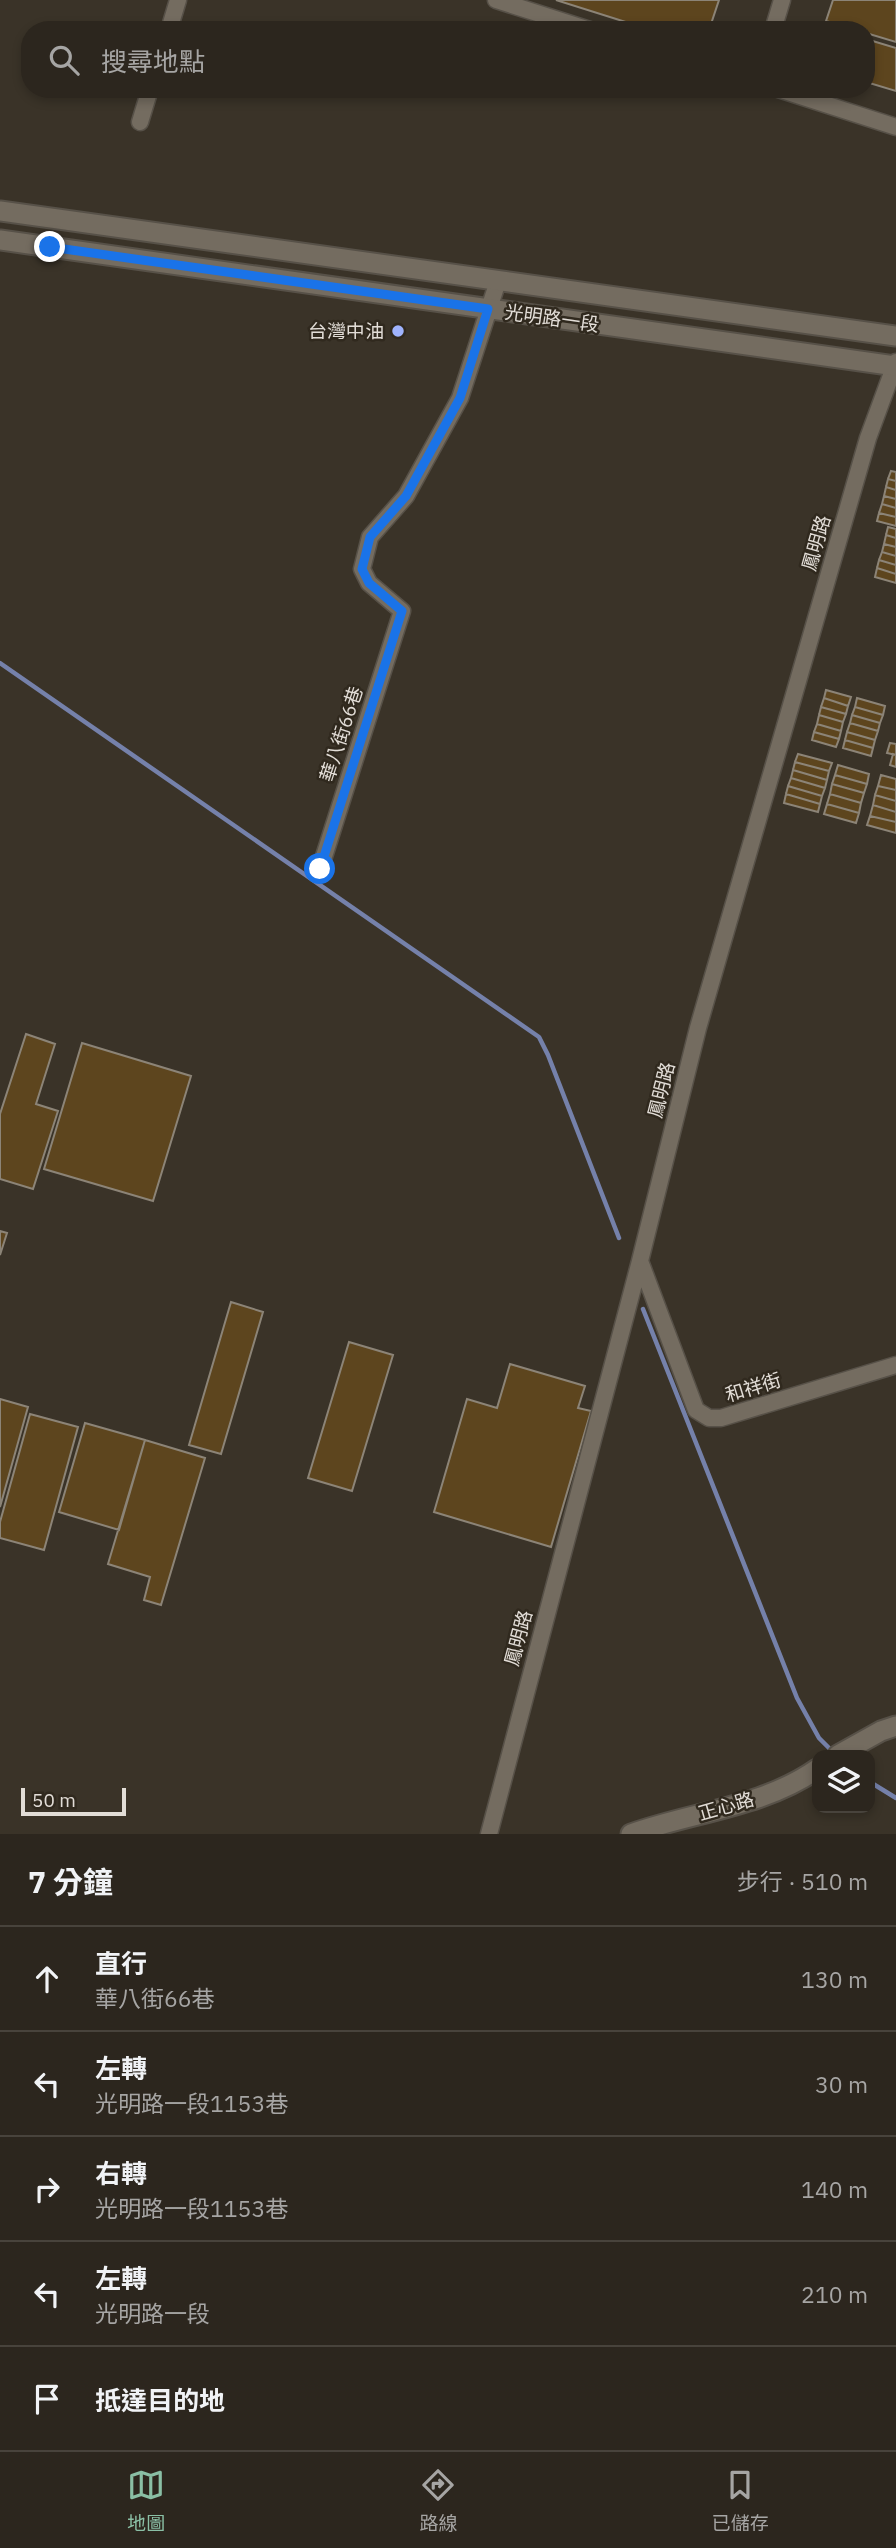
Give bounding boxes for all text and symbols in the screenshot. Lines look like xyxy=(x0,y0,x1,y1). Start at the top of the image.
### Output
search box xyxy=(21,21,875,98)
icon: search xyxy=(45,41,83,79)
text: 搜尋地點 xyxy=(101,44,205,78)
route end xyxy=(34,231,65,262)
street label: 光明路一段 xyxy=(503,300,601,336)
place label: 台灣中油 xyxy=(308,319,384,343)
marker: 台灣中油 xyxy=(390,323,406,339)
street label: 鳳明路 xyxy=(797,512,835,574)
street label: 華八街66巷 xyxy=(314,683,368,785)
route start xyxy=(304,853,335,884)
street label: 鳳明路 xyxy=(642,1059,680,1121)
street label: 和祥街 xyxy=(722,1367,784,1407)
street label: 鳳明路 xyxy=(499,1607,537,1669)
map controls xyxy=(812,1750,875,1813)
button: layers xyxy=(812,1750,875,1813)
scale bar xyxy=(21,1785,126,1817)
street label: 正心路 xyxy=(695,1787,757,1825)
text: 50 m xyxy=(32,1788,76,1812)
text: 7 分鐘 xyxy=(28,1862,113,1901)
text: 步行 · 510 m xyxy=(737,1866,868,1896)
text: 直行 xyxy=(95,1946,147,1980)
icon: ahead xyxy=(28,1960,66,1998)
text: 130 m xyxy=(801,1964,868,1994)
text: 華八街66巷 xyxy=(95,1983,215,2013)
text: 左轉 xyxy=(95,2051,147,2085)
icon: left xyxy=(28,2065,66,2103)
text: 30 m xyxy=(815,2069,868,2099)
text: 光明路一段1153巷 xyxy=(95,2088,288,2118)
text: 右轉 xyxy=(95,2156,147,2190)
icon: right xyxy=(28,2170,66,2208)
text: 140 m xyxy=(801,2174,868,2204)
text: 光明路一段1153巷 xyxy=(95,2193,288,2223)
text: 左轉 xyxy=(95,2261,147,2295)
icon: left xyxy=(28,2275,66,2313)
text: 210 m xyxy=(801,2279,868,2309)
text: 光明路一段 xyxy=(95,2298,210,2328)
icon: arrive xyxy=(28,2380,66,2418)
text: 抵達目的地 xyxy=(95,2383,225,2417)
tab: 地圖 xyxy=(127,2466,165,2535)
tab: 路線 xyxy=(419,2466,458,2535)
tab: 已儲存 xyxy=(712,2466,769,2535)

